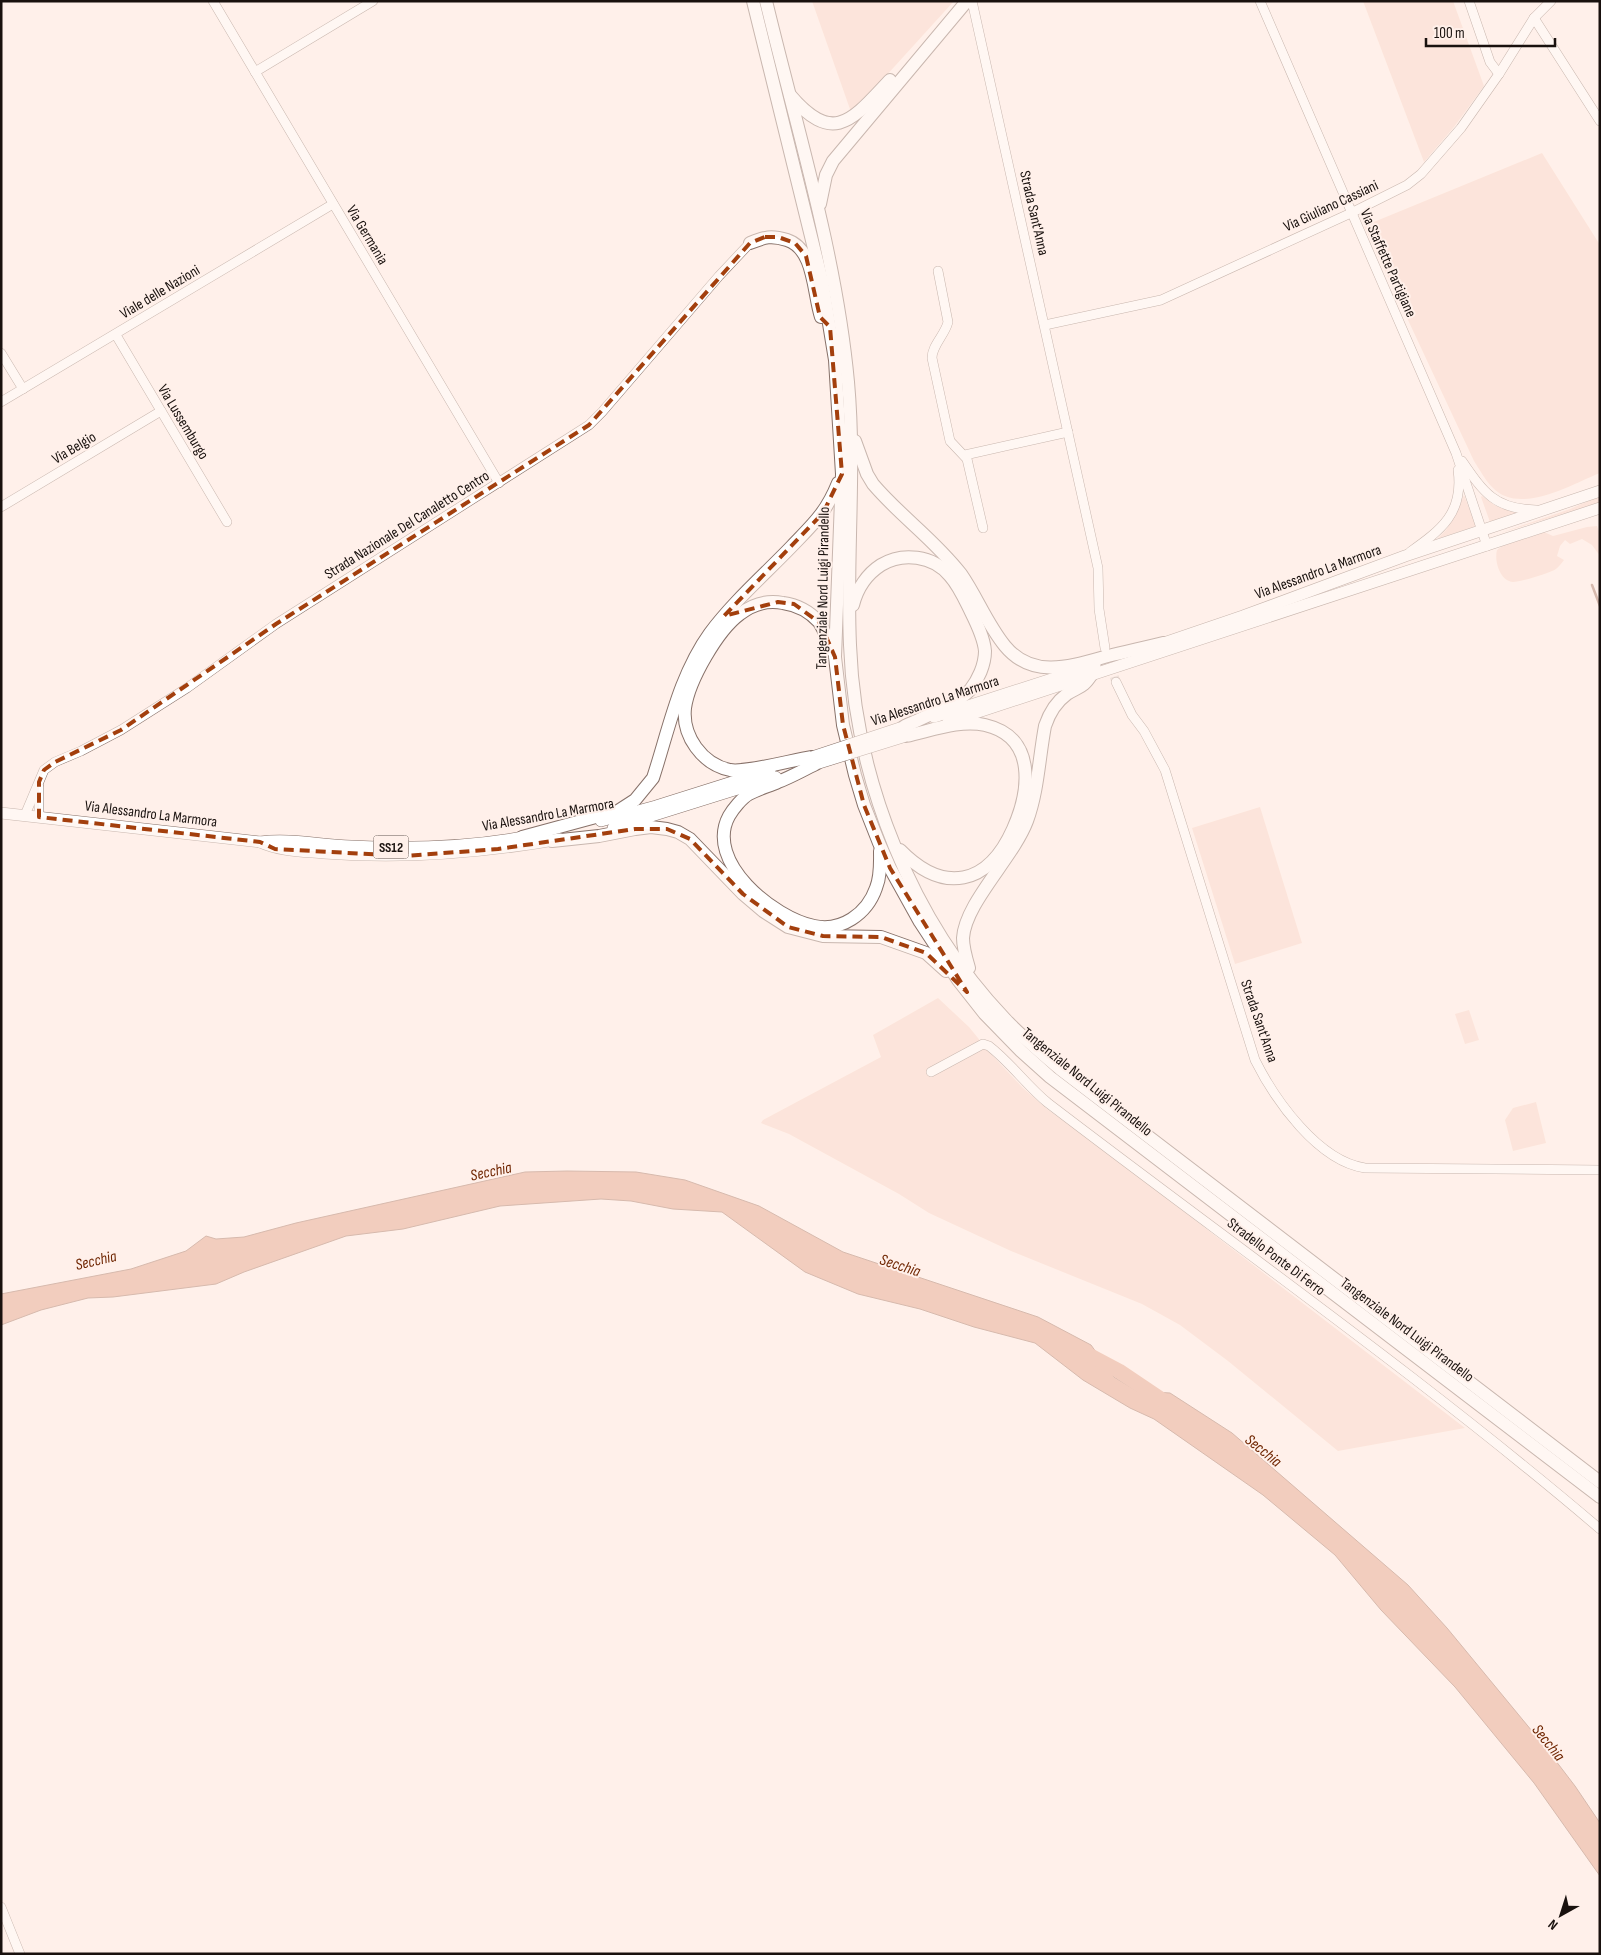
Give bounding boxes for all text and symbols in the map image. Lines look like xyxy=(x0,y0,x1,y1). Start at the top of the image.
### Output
scale bar xyxy=(1426,15,1555,47)
text: 100 m xyxy=(1434,24,1465,43)
street label: Strada Sant'Anna xyxy=(1015,169,1053,257)
street label: Via Giuliano Cassiani xyxy=(1281,176,1381,236)
street label: Via Germania xyxy=(342,202,392,268)
street label: Via Staffette Partigiane xyxy=(1356,206,1420,320)
street label: Viale delle Nazioni xyxy=(117,261,204,323)
street label: Via Lussemburgo xyxy=(153,381,213,463)
street label: Via Belgio xyxy=(48,427,100,469)
street label: Strada Nazionale Del Canaletto Centro xyxy=(321,466,493,584)
street label: Tangenziale Nord Luigi Pirandello xyxy=(812,507,834,669)
street label: Via Alessandro La Marmora xyxy=(1252,540,1384,604)
street label: Via Alessandro La Marmora xyxy=(869,671,1001,731)
street label: Via Alessandro La Marmora xyxy=(481,794,615,836)
street label: Via Alessandro La Marmora xyxy=(84,796,218,832)
road number: SS12 xyxy=(374,836,408,859)
street label: Strada Sant'Anna xyxy=(1236,977,1282,1065)
street label: Tangenziale Nord Luigi Pirandello xyxy=(1018,1023,1156,1141)
water label: Secchia xyxy=(469,1158,514,1186)
street label: Stradello Ponte Di Ferro xyxy=(1223,1214,1329,1300)
water label: Secchia xyxy=(74,1247,119,1275)
water label: Secchia xyxy=(877,1251,923,1282)
street label: Tangenziale Nord Luigi Pirandello xyxy=(1336,1273,1478,1387)
water label: Secchia xyxy=(1241,1431,1286,1472)
water label: Secchia xyxy=(1528,1721,1569,1766)
north arrow xyxy=(1536,1890,1586,1940)
text: N xyxy=(1545,1916,1561,1934)

